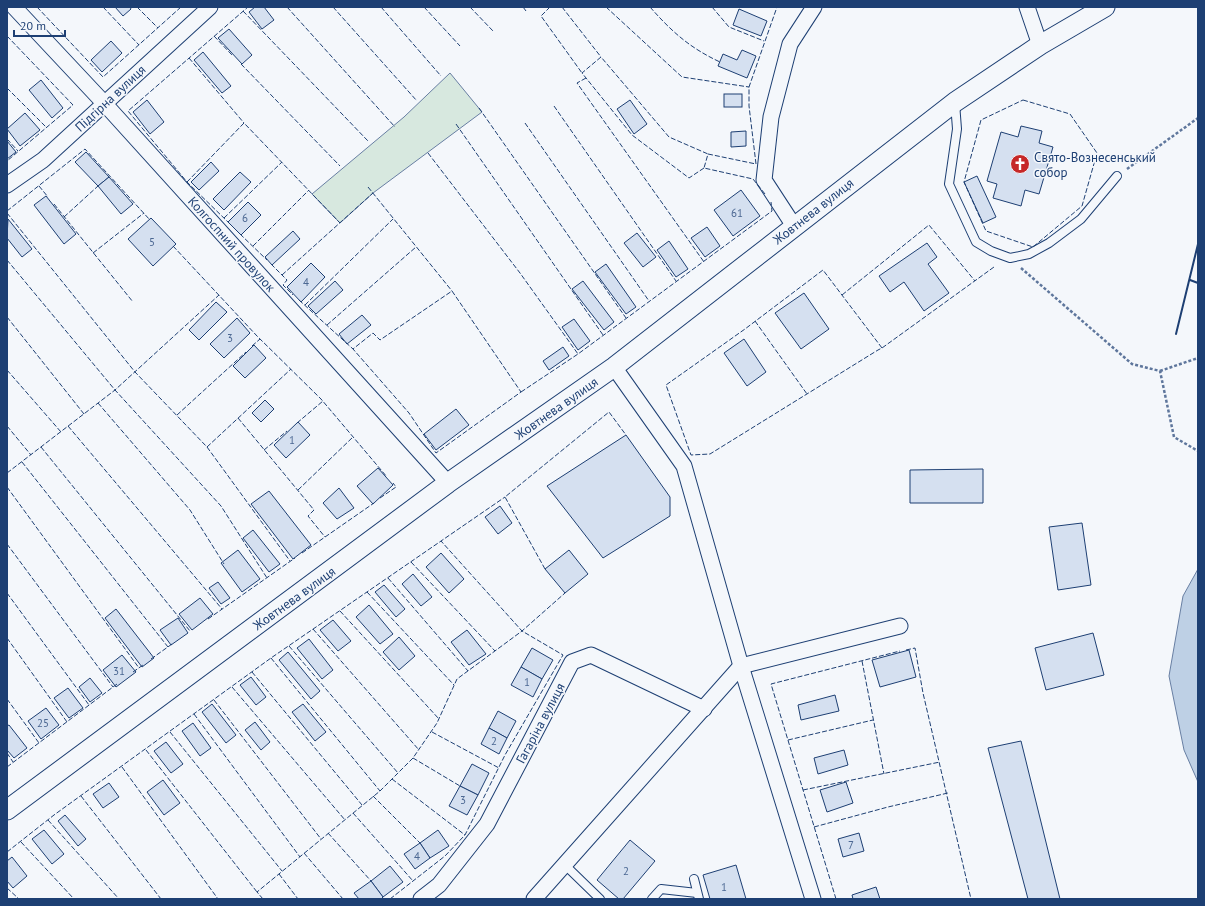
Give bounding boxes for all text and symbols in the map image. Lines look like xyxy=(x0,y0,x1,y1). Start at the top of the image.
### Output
scale bar xyxy=(14,12,65,38)
text: 20 m xyxy=(20,18,46,33)
street label: Підгірна вулиця xyxy=(71,61,149,135)
place label: Свято-Вознесенський собор xyxy=(1034,149,1156,181)
church icon: Свято-Вознесенський собор xyxy=(1009,153,1031,175)
street label: Жовтнева вулиця xyxy=(769,175,857,249)
street label: Колгоспний провулок xyxy=(184,193,279,296)
house number: 61 xyxy=(731,206,743,220)
house number: 6 xyxy=(242,211,248,225)
house number: 5 xyxy=(149,235,155,249)
house number: 4 xyxy=(303,275,309,289)
house number: 3 xyxy=(227,331,233,345)
street label: Жовтнева вулиця xyxy=(510,373,601,444)
house number: 1 xyxy=(289,433,295,447)
street label: Жовтнева вулиця xyxy=(249,563,339,635)
house number: 31 xyxy=(113,664,125,678)
house number: 1 xyxy=(524,675,530,689)
street label: Гагаріна вулиця xyxy=(512,680,569,766)
house number: 25 xyxy=(37,716,49,730)
house number: 2 xyxy=(491,734,497,748)
house number: 3 xyxy=(460,793,466,807)
house number: 7 xyxy=(848,838,854,852)
house number: 4 xyxy=(414,849,420,863)
house number: 2 xyxy=(623,864,629,878)
house number: 1 xyxy=(721,880,727,894)

